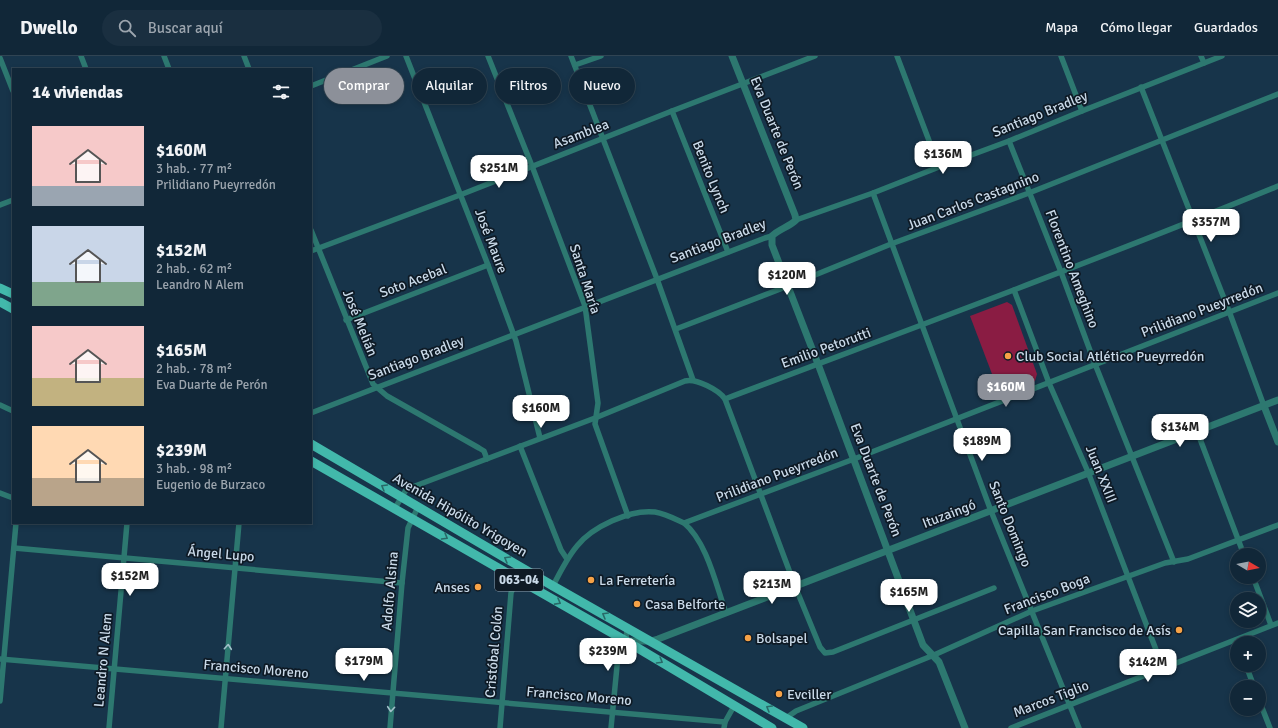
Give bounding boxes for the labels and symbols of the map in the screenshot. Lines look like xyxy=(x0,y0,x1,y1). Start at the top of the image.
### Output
street label: Eva Duarte de Perón xyxy=(747,74,807,192)
street label: Santiago Bradley xyxy=(990,87,1091,141)
street label: Asamblea xyxy=(551,116,611,152)
street label: Benito Lynch xyxy=(689,138,733,216)
pin: $136M xyxy=(915,141,971,175)
pin: $251M xyxy=(471,155,527,189)
street label: Juan Carlos Castagnino xyxy=(905,168,1041,234)
street label: José Maure xyxy=(471,206,511,276)
street label: Florentino Ameghino xyxy=(1042,207,1102,331)
pin: $357M xyxy=(1183,209,1239,243)
street label: Santiago Bradley xyxy=(668,215,769,267)
street label: Santa María xyxy=(566,242,604,316)
street label: Soto Acebal xyxy=(377,260,449,302)
pin: $120M xyxy=(759,262,815,296)
street label: Prilidiano Pueyrredón xyxy=(1139,279,1265,341)
street label: José Melián xyxy=(339,287,381,359)
street label: Emilio Petorutti xyxy=(779,324,873,372)
street label: Santiago Bradley xyxy=(366,332,467,384)
place label: Club Social Atlético Pueyrredón xyxy=(1016,348,1204,365)
marker: Club Social Atlético Pueyrredón xyxy=(1003,351,1013,361)
pin: $160M xyxy=(978,374,1034,408)
pin: $160M xyxy=(513,395,569,429)
pin: $134M xyxy=(1152,414,1208,448)
street label: Eva Duarte de Perón xyxy=(847,421,905,539)
pin: $189M xyxy=(954,428,1010,462)
street label: Juan XXIII xyxy=(1082,443,1120,505)
street label: Prilidiano Pueyrredón xyxy=(714,444,840,506)
street label: Avenida Hipólito Yrigoyen xyxy=(390,469,530,561)
street label: Santo Domingo xyxy=(985,479,1035,569)
one-way arrow xyxy=(381,484,388,491)
street label: Ituzaingó xyxy=(920,496,978,532)
one-way arrow xyxy=(441,533,448,540)
street label: Ángel Lupo xyxy=(187,543,255,565)
north arrow xyxy=(1230,548,1266,584)
street label: Adolfo Alsina xyxy=(378,551,402,631)
one-way arrow xyxy=(504,556,511,563)
pin: $152M xyxy=(102,563,158,597)
road number: 063-04 xyxy=(495,569,543,591)
street label: Francisco Boga xyxy=(1002,570,1092,618)
pin: $213M xyxy=(744,571,800,605)
place label: La Ferretería xyxy=(599,572,675,589)
marker: La Ferretería xyxy=(586,575,596,585)
place label: Anses xyxy=(435,579,470,596)
pin: $165M xyxy=(881,579,937,613)
marker: Anses xyxy=(473,582,483,592)
place label: Casa Belforte xyxy=(645,596,725,613)
one-way arrow xyxy=(554,598,561,605)
marker: Casa Belforte xyxy=(632,599,642,609)
street label: Cristóbal Colón xyxy=(482,605,506,699)
street label: Leandro N Alem xyxy=(90,612,116,708)
one-way arrow xyxy=(602,612,609,619)
place label: Capilla San Francisco de Asís xyxy=(998,622,1171,639)
marker: Capilla San Francisco de Asís xyxy=(1174,625,1184,635)
place label: Bolsapel xyxy=(756,630,808,647)
marker: Bolsapel xyxy=(743,633,753,643)
pin: $239M xyxy=(580,638,636,672)
one-way arrow xyxy=(224,644,233,650)
pin: $179M xyxy=(336,648,392,682)
pin: $142M xyxy=(1120,649,1176,683)
street label: Francisco Moreno xyxy=(203,656,309,682)
one-way arrow xyxy=(656,656,663,664)
street label: Marcos Tiglio xyxy=(1011,677,1091,721)
street label: Francisco Moreno xyxy=(526,683,632,709)
place label: Evciller xyxy=(787,686,832,703)
marker: Evciller xyxy=(774,689,784,699)
one-way arrow xyxy=(387,706,396,712)
one-way arrow xyxy=(766,706,773,713)

